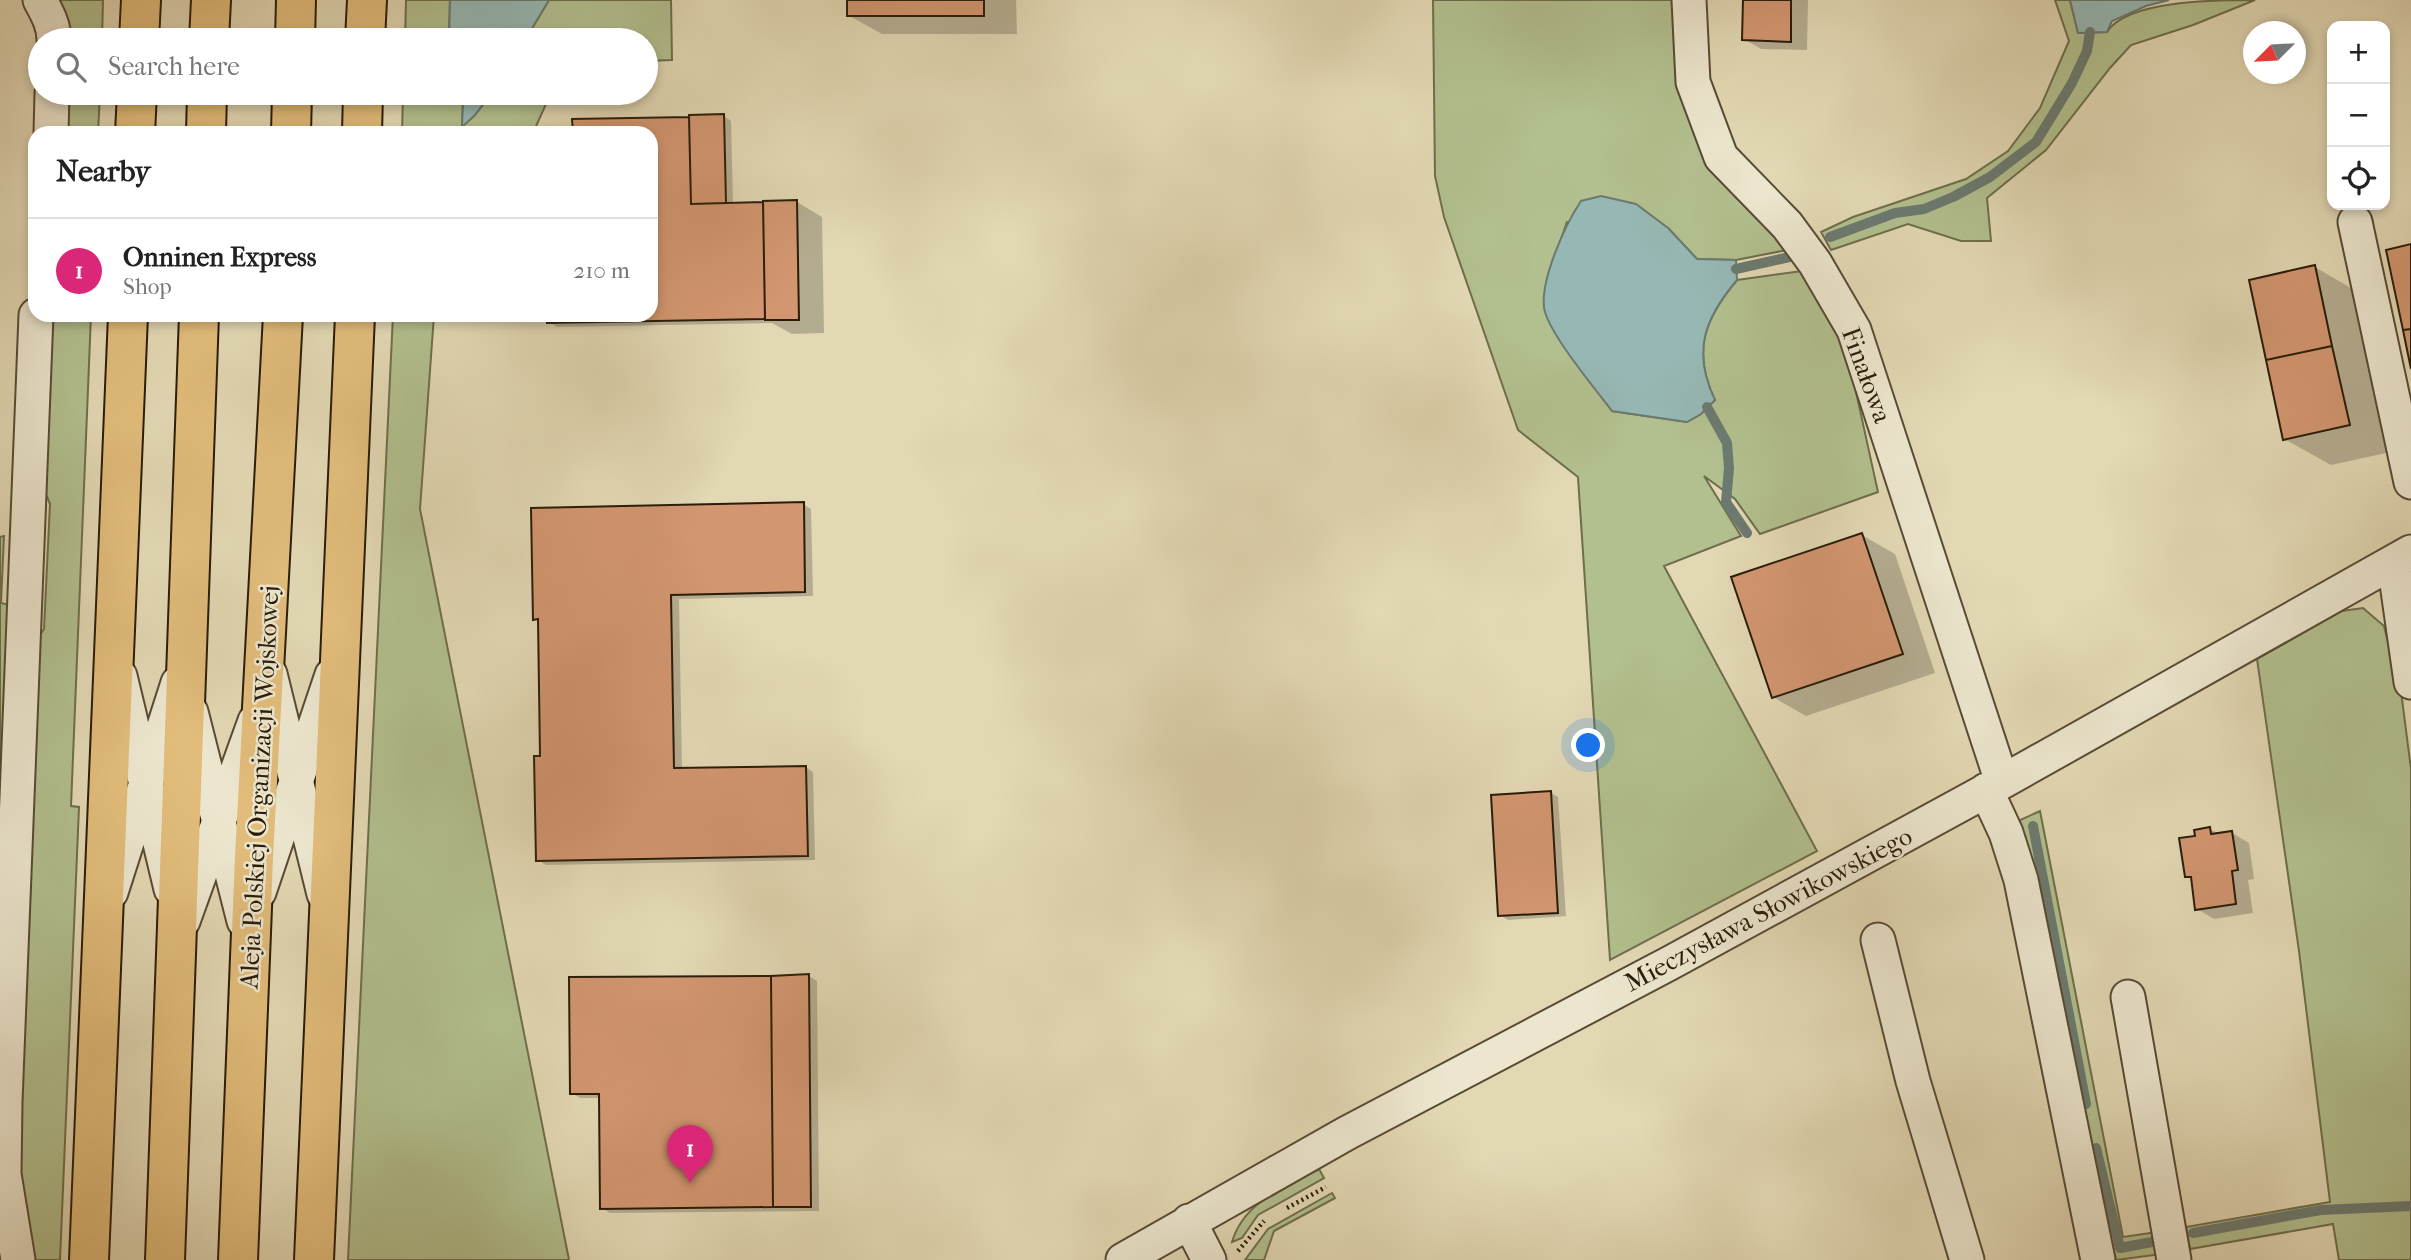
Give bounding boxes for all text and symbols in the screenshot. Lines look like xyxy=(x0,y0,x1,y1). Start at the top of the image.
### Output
north arrow xyxy=(2243,21,2306,84)
map controls xyxy=(2327,21,2390,210)
button: + xyxy=(2327,21,2390,84)
search box xyxy=(28,28,658,105)
icon: search xyxy=(52,48,90,86)
text: Search here xyxy=(108,51,240,82)
button: − xyxy=(2327,84,2390,147)
button: locate xyxy=(2327,147,2390,210)
text: Nearby xyxy=(56,154,151,189)
text: Onninen Express xyxy=(123,242,316,273)
text: 1 xyxy=(75,257,83,284)
text: 210 m xyxy=(573,257,630,284)
text: Shop xyxy=(123,273,172,300)
street label: Finałowa xyxy=(1835,323,1898,428)
street label: Aleja Polskiej Organizacji Wojskowej xyxy=(233,584,286,991)
your location xyxy=(1571,728,1605,762)
street label: Mieczysława Słowikowskiego xyxy=(1619,820,1917,999)
pin: 1 xyxy=(667,1125,713,1183)

